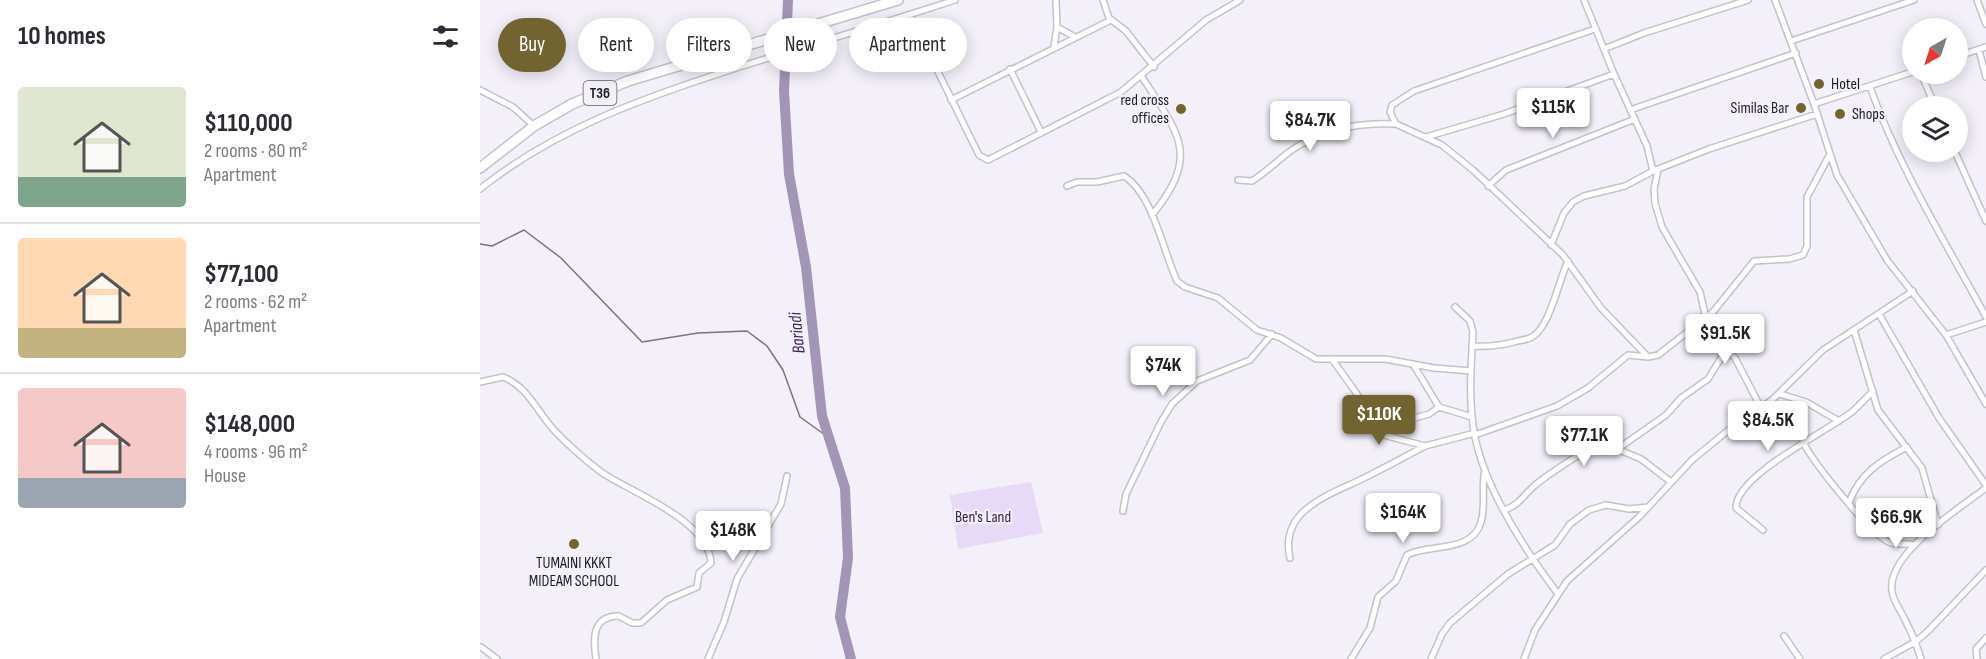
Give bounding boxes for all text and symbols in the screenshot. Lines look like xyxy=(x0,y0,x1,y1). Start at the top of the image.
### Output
chip: Buy xyxy=(498,18,566,72)
chip: Rent xyxy=(578,18,654,72)
chip: Filters xyxy=(666,18,752,72)
chip: New xyxy=(764,18,837,72)
chip: Apartment xyxy=(849,18,967,72)
north arrow xyxy=(1902,18,1968,84)
map controls xyxy=(1902,18,1968,162)
icon: filters xyxy=(429,20,462,53)
text: 10 homes xyxy=(18,21,106,52)
place label: Hotel xyxy=(1831,75,1860,94)
marker: Hotel xyxy=(1812,77,1826,91)
road number: T36 xyxy=(584,81,616,105)
pin: $115K xyxy=(1511,88,1595,139)
place label: red cross offices xyxy=(1120,91,1169,128)
text: $115K xyxy=(1531,95,1575,119)
button: layers xyxy=(1902,96,1968,162)
place label: Similas Bar xyxy=(1731,99,1789,118)
pin: $84.7K xyxy=(1261,101,1359,152)
marker: Similas Bar xyxy=(1794,101,1808,115)
marker: red cross offices xyxy=(1174,102,1188,116)
place label: Shops xyxy=(1852,105,1885,124)
marker: Shops xyxy=(1833,107,1847,121)
text: $110,000 xyxy=(204,108,293,139)
text: $84.7K xyxy=(1284,108,1336,132)
icon: home xyxy=(66,111,138,183)
text: 2 rooms · 80 m² xyxy=(204,139,308,163)
text: Apartment xyxy=(204,163,277,187)
text: $77,100 xyxy=(204,259,279,290)
icon: home xyxy=(66,262,138,334)
text: 2 rooms · 62 m² xyxy=(204,290,307,314)
water label: Bariadi xyxy=(784,311,810,355)
text: Apartment xyxy=(204,314,277,338)
pin: $91.5K xyxy=(1676,314,1774,365)
text: $91.5K xyxy=(1699,321,1751,345)
pin: $74K xyxy=(1127,346,1199,397)
text: $74K xyxy=(1145,353,1181,377)
pin: $110K xyxy=(1337,395,1421,446)
pin: $84.5K xyxy=(1719,401,1817,452)
text: $110K xyxy=(1356,402,1402,426)
text: $84.5K xyxy=(1742,408,1794,432)
text: $148,000 xyxy=(204,409,295,440)
icon: home xyxy=(66,412,138,484)
pin: $77.1K xyxy=(1535,416,1633,467)
text: $77.1K xyxy=(1560,423,1608,447)
text: 4 rooms · 96 m² xyxy=(204,440,308,464)
text: House xyxy=(204,464,246,488)
pin: $164K xyxy=(1361,493,1445,544)
pin: $66.9K xyxy=(1847,498,1945,549)
text: $164K xyxy=(1380,500,1426,524)
text: $66.9K xyxy=(1870,505,1922,529)
park label: Ben's Land xyxy=(955,508,1011,527)
pin: $148K xyxy=(691,511,775,562)
text: $148K xyxy=(710,518,756,542)
marker: TUMAINI KKKT MIDEAM SCHOOL xyxy=(567,537,581,551)
place label: TUMAINI KKKT MIDEAM SCHOOL xyxy=(529,554,619,591)

